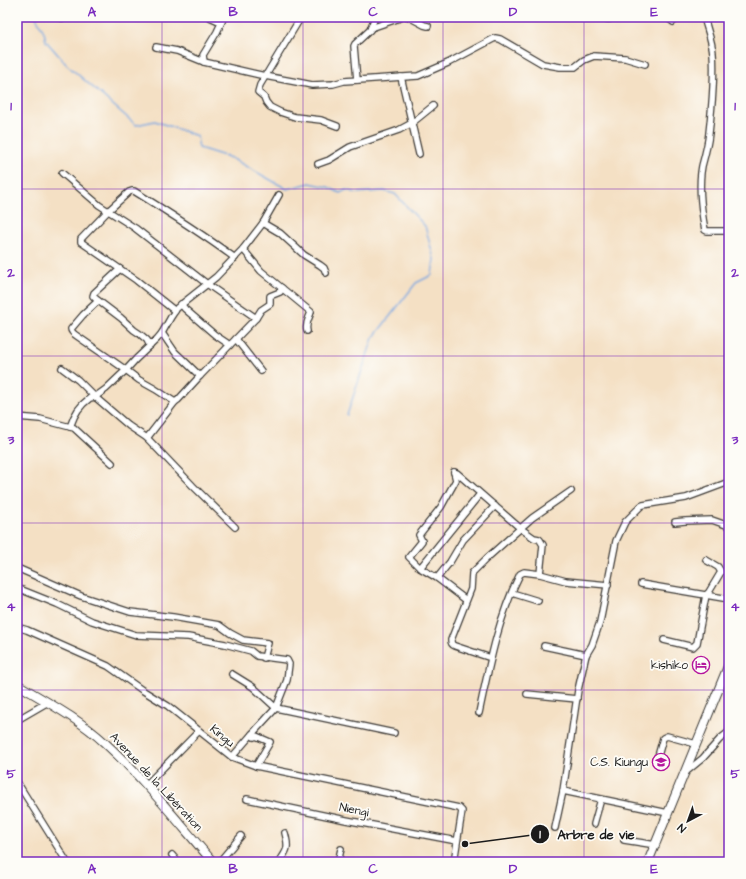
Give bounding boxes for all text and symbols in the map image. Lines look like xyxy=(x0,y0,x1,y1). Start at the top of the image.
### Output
text: A xyxy=(88,3,97,21)
text: B xyxy=(228,3,238,21)
text: C xyxy=(368,3,378,21)
text: D xyxy=(509,3,518,21)
text: E xyxy=(650,3,658,21)
text: 1 xyxy=(10,97,12,115)
text: 1 xyxy=(734,97,736,115)
text: 2 xyxy=(6,264,15,282)
text: 2 xyxy=(730,264,739,282)
text: 3 xyxy=(7,431,15,449)
text: 3 xyxy=(731,431,739,449)
text: 4 xyxy=(7,598,16,616)
text: 4 xyxy=(731,598,740,616)
hotel icon: kishiko xyxy=(691,655,711,675)
place label: kishiko xyxy=(651,657,688,674)
street label: Kingu xyxy=(205,721,238,752)
street label: Avenue de la Libération xyxy=(106,729,206,835)
school or university icon: C.S. Kiungu xyxy=(651,752,671,772)
place label: C.S. Kiungu xyxy=(590,754,648,772)
text: 5 xyxy=(6,765,16,783)
text: 5 xyxy=(730,765,740,783)
street label: Niengi xyxy=(338,799,370,822)
north arrow xyxy=(668,801,708,841)
text: N xyxy=(674,820,689,836)
callout: Arbre de vie xyxy=(530,821,643,846)
text: 1 xyxy=(539,826,541,843)
text: Arbre de vie xyxy=(558,826,634,844)
text: A xyxy=(88,860,97,878)
text: B xyxy=(228,860,238,878)
text: C xyxy=(368,860,378,878)
text: D xyxy=(509,860,518,878)
text: E xyxy=(650,860,658,878)

